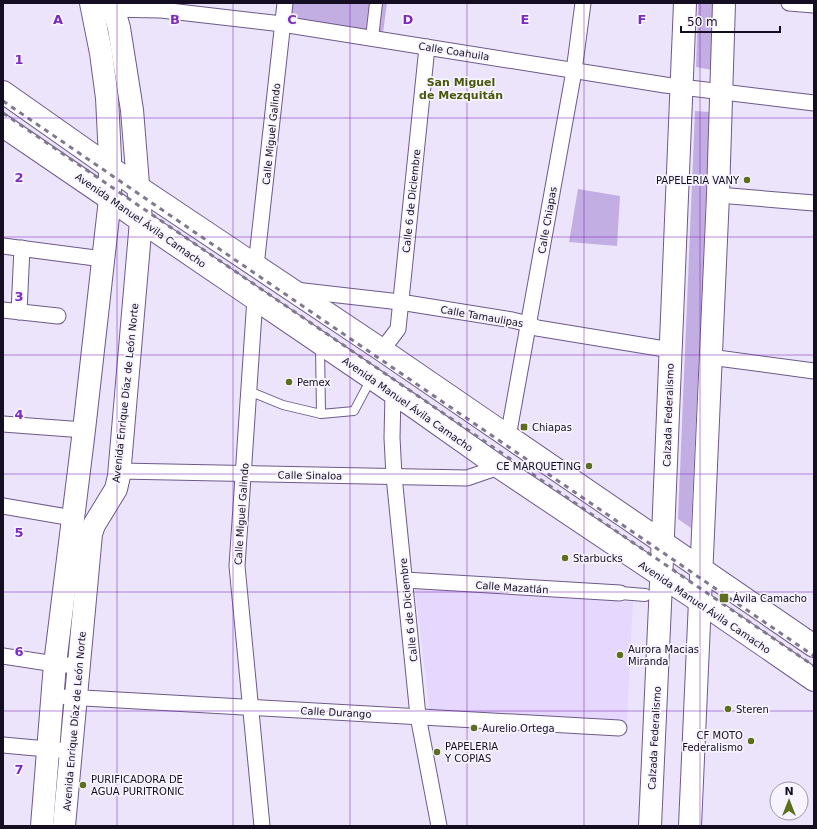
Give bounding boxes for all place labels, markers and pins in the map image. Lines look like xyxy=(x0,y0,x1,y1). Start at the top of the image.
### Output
place label: PAPELERIA VANY xyxy=(656,175,740,186)
marker: PAPELERIA VANY xyxy=(742,175,752,185)
marker: Pemex xyxy=(284,377,294,387)
place label: Pemex xyxy=(297,377,331,388)
marker: Chiapas xyxy=(519,422,529,432)
place label: Chiapas xyxy=(532,422,572,433)
place label: CE MARQUETING xyxy=(496,461,581,472)
marker: CE MARQUETING xyxy=(584,461,594,471)
marker: Starbucks xyxy=(560,553,570,563)
place label: Starbucks xyxy=(573,553,623,564)
marker: Ávila Camacho xyxy=(718,592,730,604)
place label: Ávila Camacho xyxy=(733,592,807,604)
place label: Aurora Macias Miranda xyxy=(628,644,699,667)
marker: Aurora Macias Miranda xyxy=(615,650,625,660)
marker: Steren xyxy=(723,704,733,714)
place label: Steren xyxy=(736,704,769,715)
marker: Aurelio Ortega xyxy=(469,723,479,733)
place label: Aurelio Ortega xyxy=(482,723,555,734)
place label: CF MOTO Federalismo xyxy=(682,730,743,753)
marker: CF MOTO Federalismo xyxy=(746,736,756,746)
place label: PAPELERIA Y COPIAS xyxy=(444,741,498,764)
marker: PAPELERIA Y COPIAS xyxy=(432,747,442,757)
place label: PURIFICADORA DE AGUA PURITRONIC xyxy=(91,774,184,797)
marker: PURIFICADORA DE AGUA PURITRONIC xyxy=(78,780,88,790)

